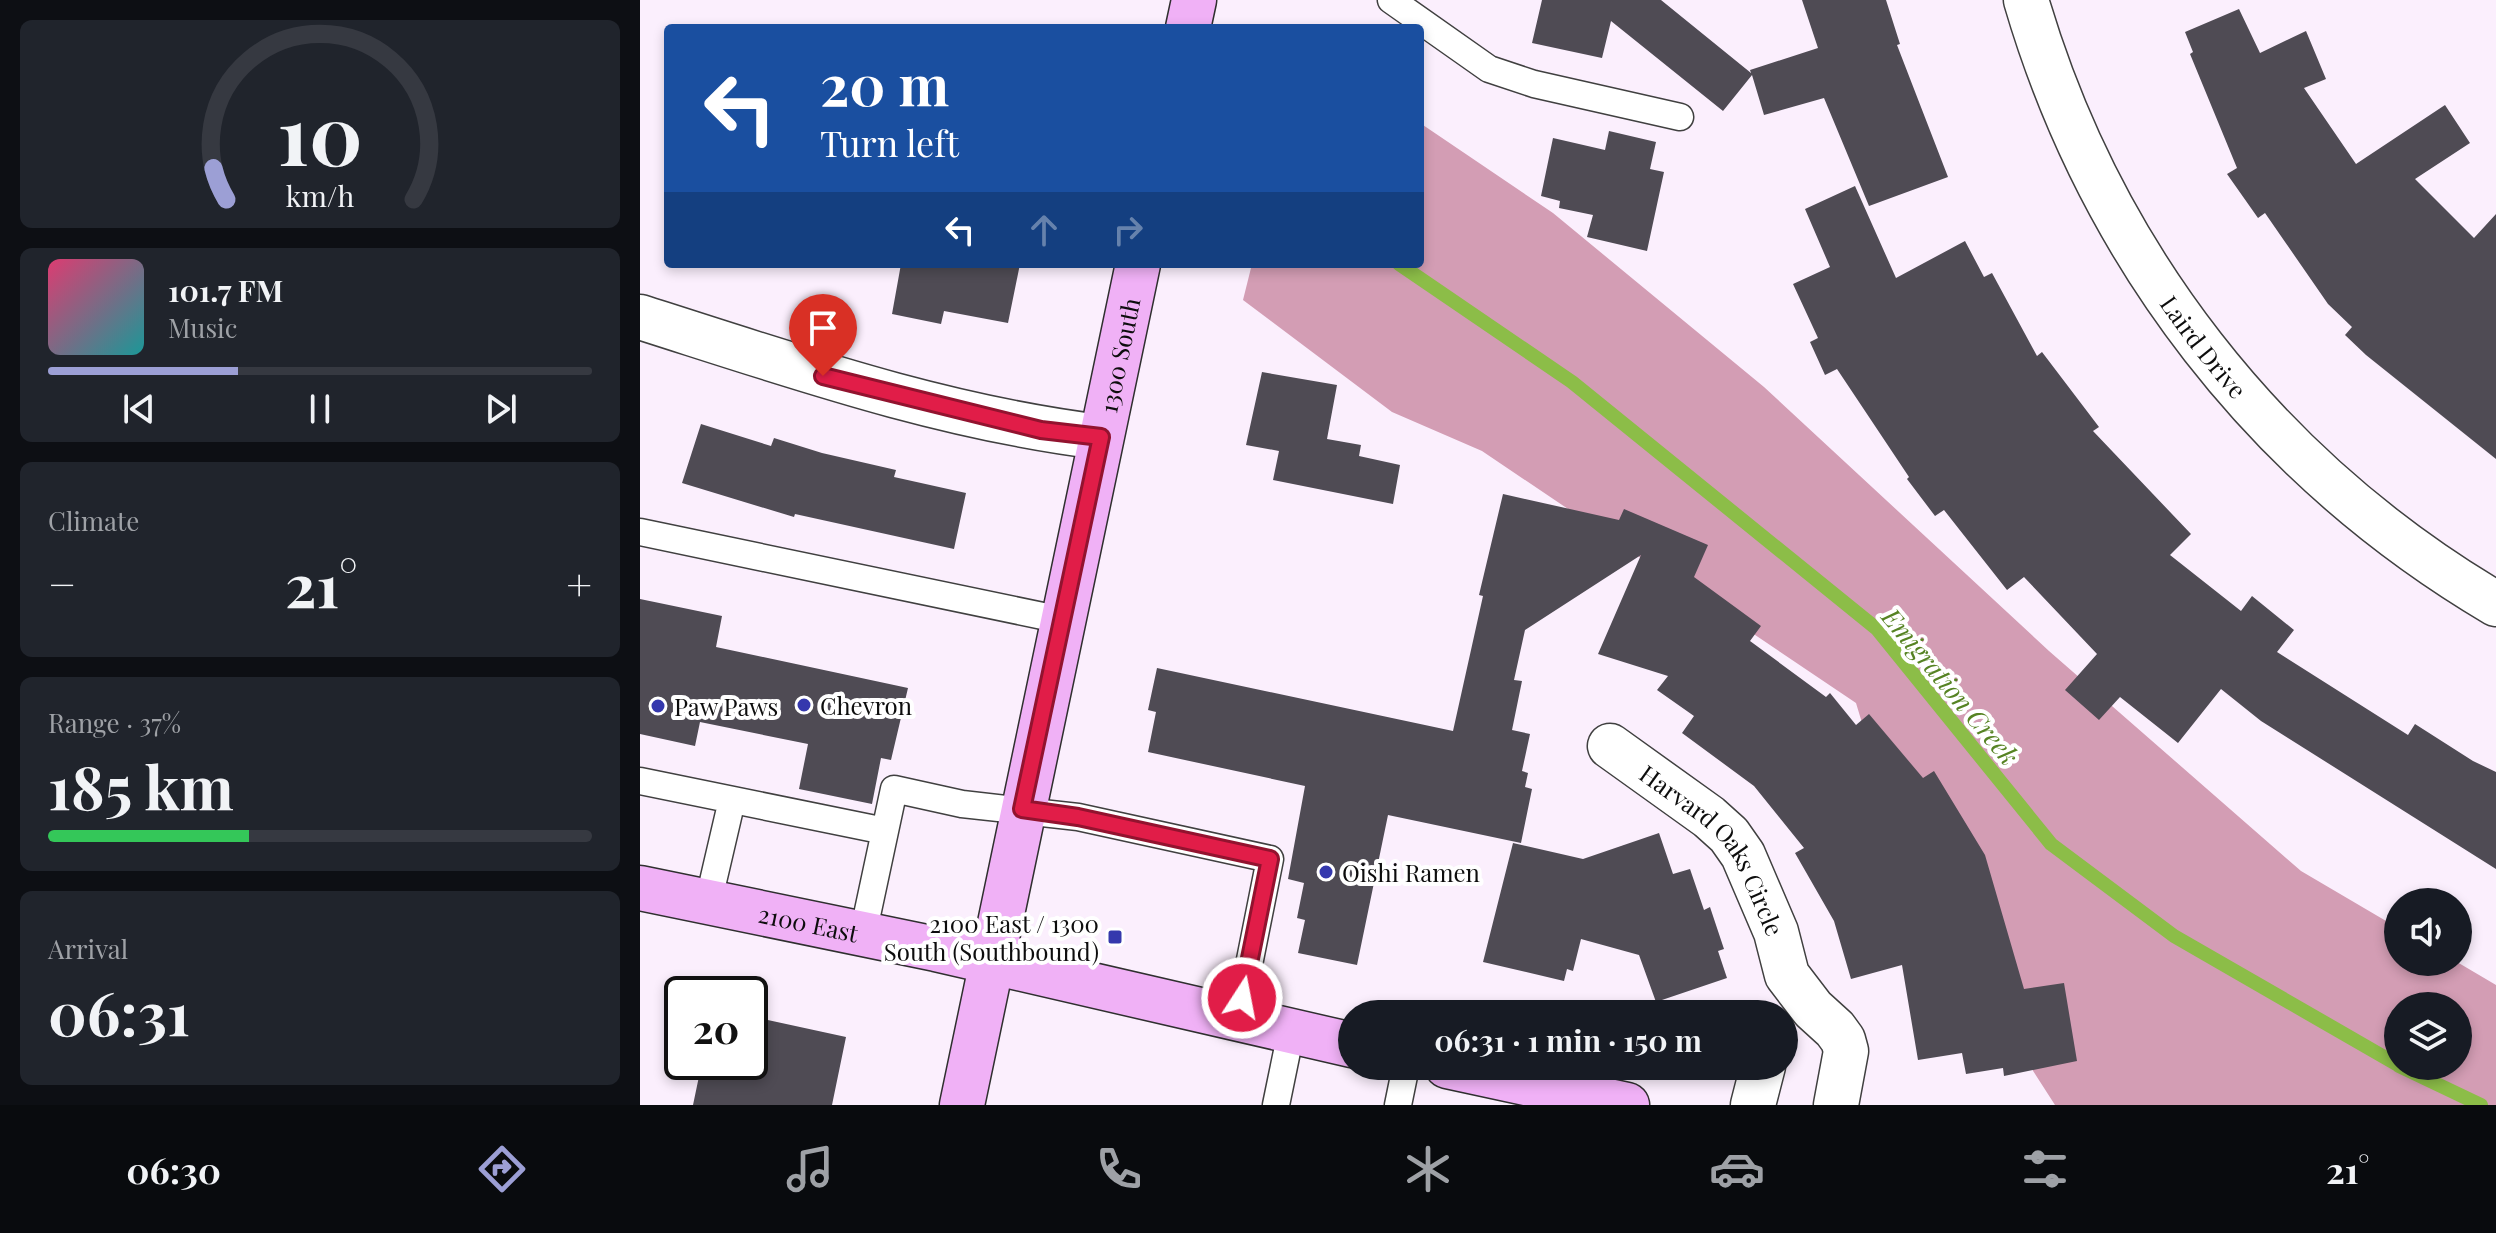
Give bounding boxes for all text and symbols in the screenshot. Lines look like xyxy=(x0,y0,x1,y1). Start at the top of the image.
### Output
text: 20 m xyxy=(820,46,949,121)
icon: left xyxy=(688,56,792,160)
text: 10 xyxy=(277,76,363,187)
text: Turn left xyxy=(820,118,959,166)
text: km/h xyxy=(286,176,354,214)
icon: left xyxy=(938,208,982,252)
icon: ahead xyxy=(1022,208,1066,252)
icon: right xyxy=(1106,208,1150,252)
text: 101.7 FM xyxy=(168,270,283,310)
street label: Laird Drive xyxy=(2154,289,2254,405)
pin xyxy=(789,294,857,376)
street label: 1300 South xyxy=(1091,295,1147,416)
icon: arrive xyxy=(801,306,845,350)
text: Music xyxy=(168,310,237,345)
icon: previous xyxy=(117,387,161,431)
icon: pause xyxy=(298,387,342,431)
icon: next xyxy=(479,387,523,431)
text: Climate xyxy=(48,503,139,538)
text: 21° xyxy=(285,543,358,623)
text: − xyxy=(48,553,76,612)
text: + xyxy=(566,553,592,612)
water label: Emigration Creek xyxy=(1874,599,2027,772)
place label: Chevron xyxy=(820,689,912,721)
place label: Paw Paws xyxy=(674,690,778,722)
marker: Chevron xyxy=(795,696,813,714)
marker: Paw Paws xyxy=(649,697,667,715)
text: Range · 37% xyxy=(48,705,181,740)
text: 185 km xyxy=(48,745,234,825)
street label: Harvard Oaks Circle xyxy=(1634,757,1792,940)
place label: Oishi Ramen xyxy=(1342,856,1480,888)
marker: Oishi Ramen xyxy=(1317,863,1335,881)
map controls xyxy=(2384,888,2472,1080)
button: sound xyxy=(2384,888,2472,976)
street label: 2100 East xyxy=(756,897,862,949)
place label: 2100 East / 1300 South (Southbound) xyxy=(884,907,1099,967)
marker: 2100 East / 1300 South (Southbound) xyxy=(1106,928,1124,946)
text: Arrival xyxy=(48,931,128,966)
position arrow xyxy=(1200,956,1284,1040)
text: 06:31 xyxy=(48,971,190,1051)
speed limit sign: 20 xyxy=(664,976,768,1080)
button: layers xyxy=(2384,992,2472,1080)
text: 06:31 · 1 min · 150 m xyxy=(1434,1020,1702,1060)
icon: directions xyxy=(474,1141,530,1197)
icon: music xyxy=(782,1141,838,1197)
icon: phone xyxy=(1091,1141,1147,1197)
icon: climate xyxy=(1400,1141,1456,1197)
icon: car xyxy=(1709,1141,1765,1197)
icon: filters xyxy=(2017,1141,2073,1197)
text: 06:30 xyxy=(126,1145,221,1193)
text: 21° xyxy=(2326,1145,2370,1193)

